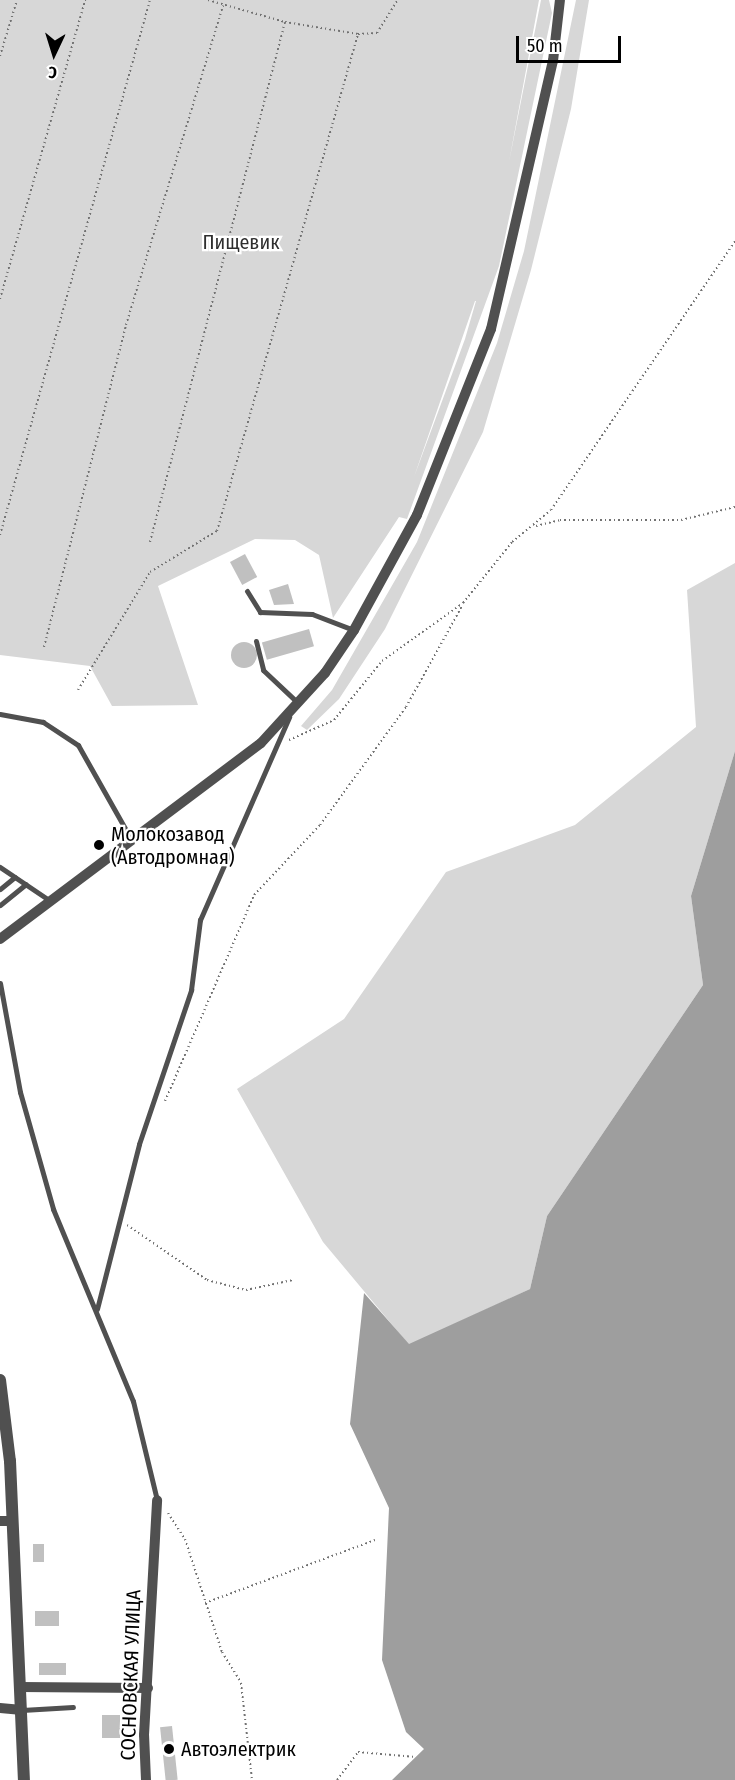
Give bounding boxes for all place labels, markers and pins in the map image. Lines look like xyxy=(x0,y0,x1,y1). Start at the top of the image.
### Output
place label: Молокозавод (Автодромная) xyxy=(111,822,235,869)
marker: Молокозавод (Автодромная) xyxy=(92,838,106,852)
place label: Автоэлектрик xyxy=(181,1737,296,1761)
marker: Автоэлектрик xyxy=(162,1742,176,1756)

